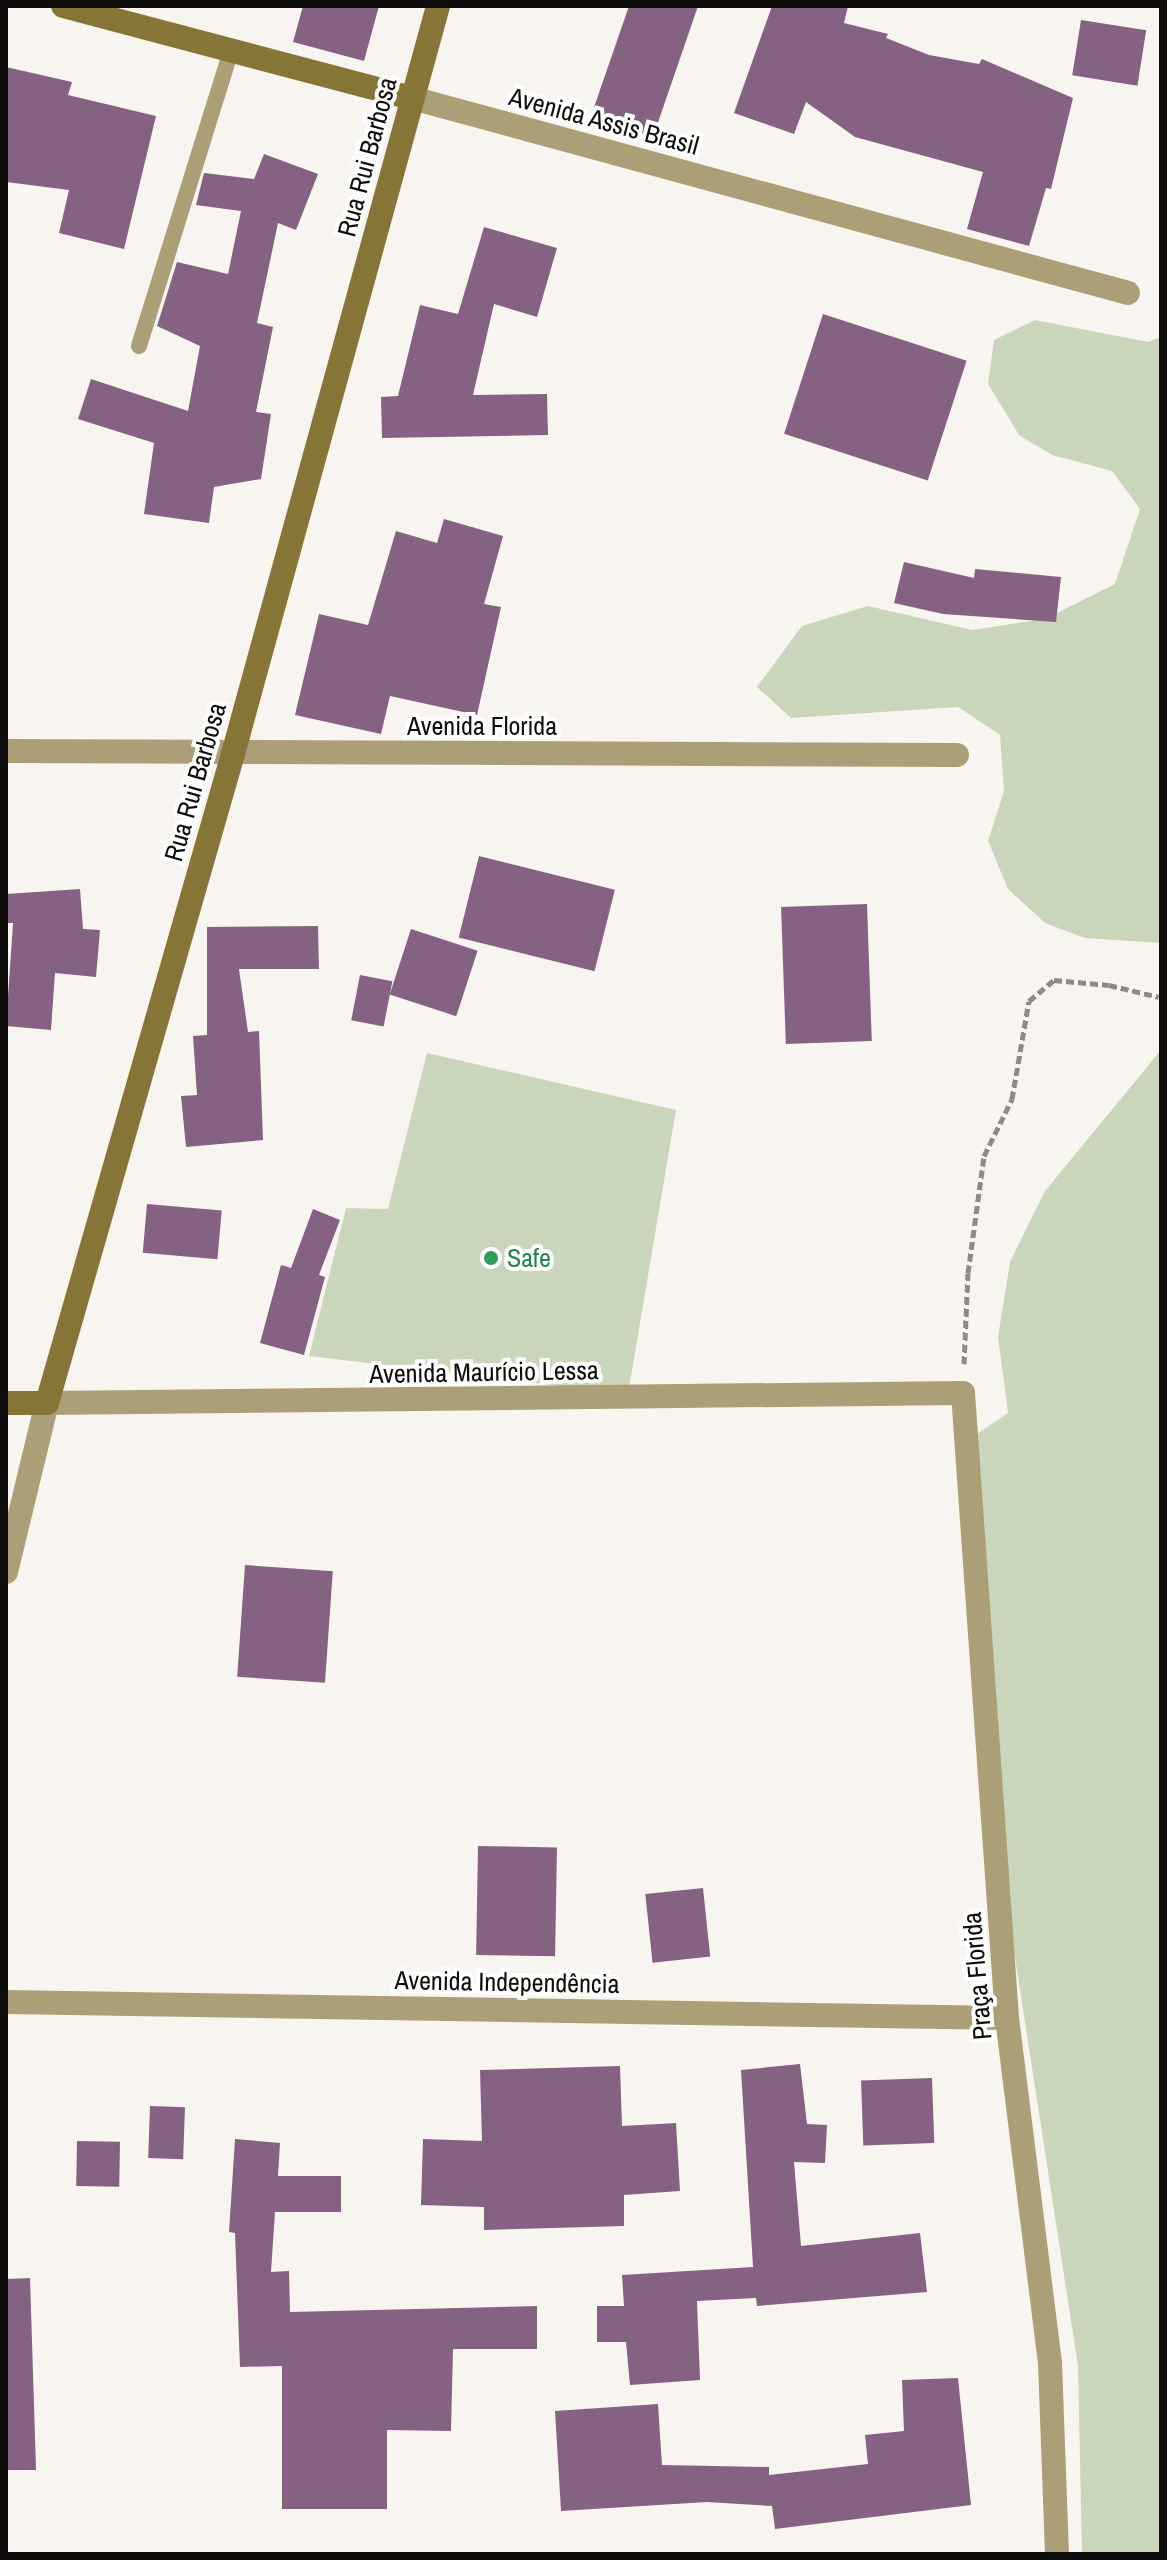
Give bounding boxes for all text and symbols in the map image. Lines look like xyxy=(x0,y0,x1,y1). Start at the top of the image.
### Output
street label: Rua Rui Barbosa xyxy=(331,74,403,240)
street label: Avenida Assis Brasil xyxy=(505,81,703,161)
street label: Rua Rui Barbosa xyxy=(157,699,233,865)
street label: Avenida Florida xyxy=(407,710,557,742)
place label: Safe xyxy=(507,1242,551,1274)
marker: Safe xyxy=(482,1249,500,1267)
street label: Avenida Maurício Lessa xyxy=(369,1354,599,1390)
street label: Praça Florida xyxy=(956,1911,998,2041)
street label: Avenida Independência xyxy=(394,1964,620,2000)

